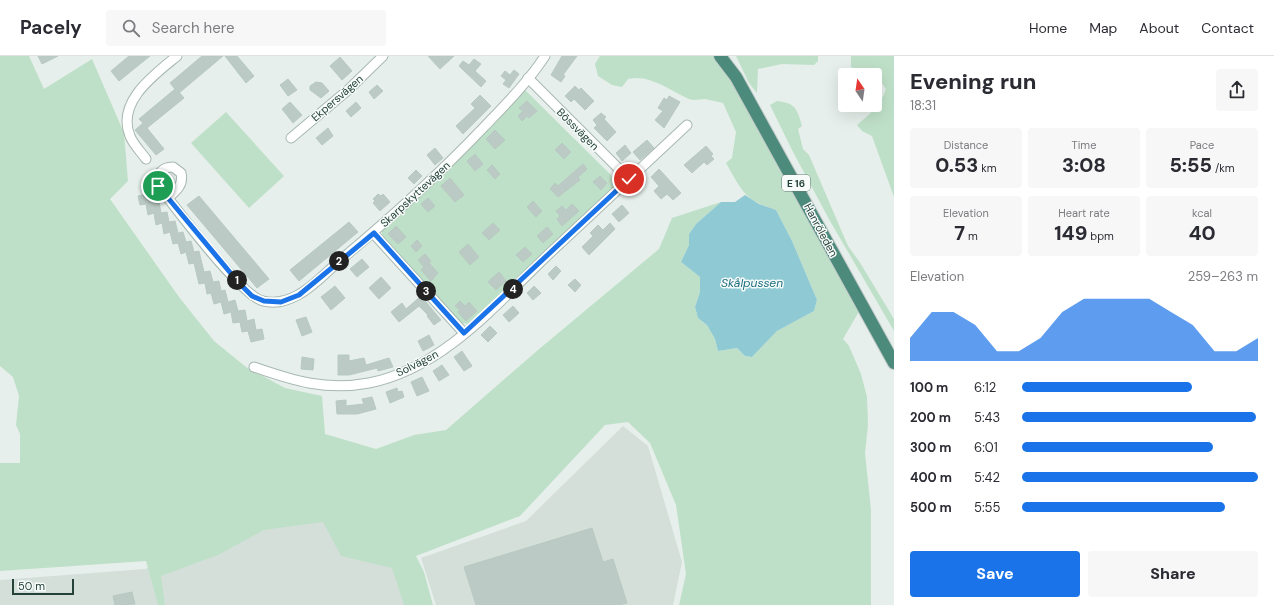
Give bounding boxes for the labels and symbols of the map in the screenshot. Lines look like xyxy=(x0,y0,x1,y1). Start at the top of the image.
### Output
north arrow xyxy=(838,68,882,112)
street label: Ekpersvägen xyxy=(308,72,366,124)
street label: Bössvägen xyxy=(554,105,602,153)
street label: Skarpskyttevägen xyxy=(377,158,453,230)
pin xyxy=(612,162,646,196)
pin xyxy=(141,169,175,203)
road number: E 16 xyxy=(782,175,810,191)
street label: Hanröleden xyxy=(801,201,841,259)
pin: 2 xyxy=(329,251,349,271)
pin: 1 xyxy=(227,270,247,290)
water label: Skålpussen xyxy=(721,275,783,291)
pin: 4 xyxy=(503,279,523,299)
pin: 3 xyxy=(416,281,436,301)
street label: Solvägen xyxy=(394,346,440,380)
scale bar xyxy=(12,577,74,596)

